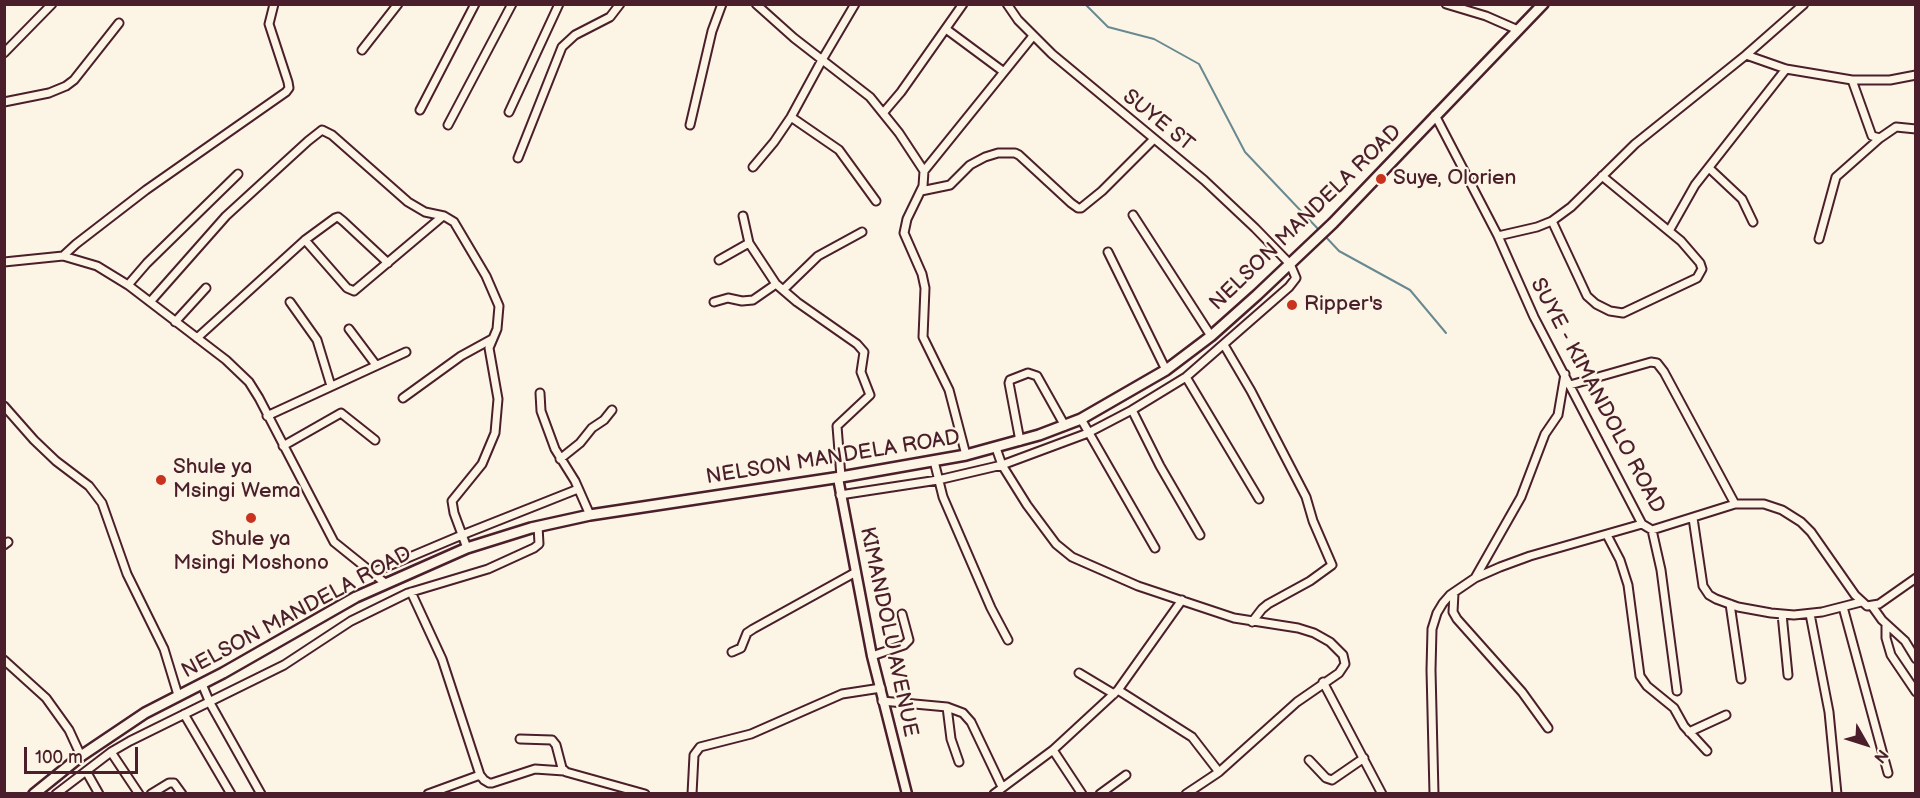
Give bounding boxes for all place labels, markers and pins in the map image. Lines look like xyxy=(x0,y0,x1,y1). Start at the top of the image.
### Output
place label: Suye, Olorien xyxy=(1393,166,1516,192)
marker: Suye, Olorien xyxy=(1374,172,1388,186)
place label: Ripper's xyxy=(1304,292,1383,318)
marker: Ripper's xyxy=(1285,298,1299,312)
place label: Shule ya Msingi Wema xyxy=(173,455,301,505)
marker: Shule ya Msingi Wema xyxy=(154,473,168,487)
marker: Shule ya Msingi Moshono xyxy=(244,511,258,525)
place label: Shule ya Msingi Moshono xyxy=(173,527,329,577)

